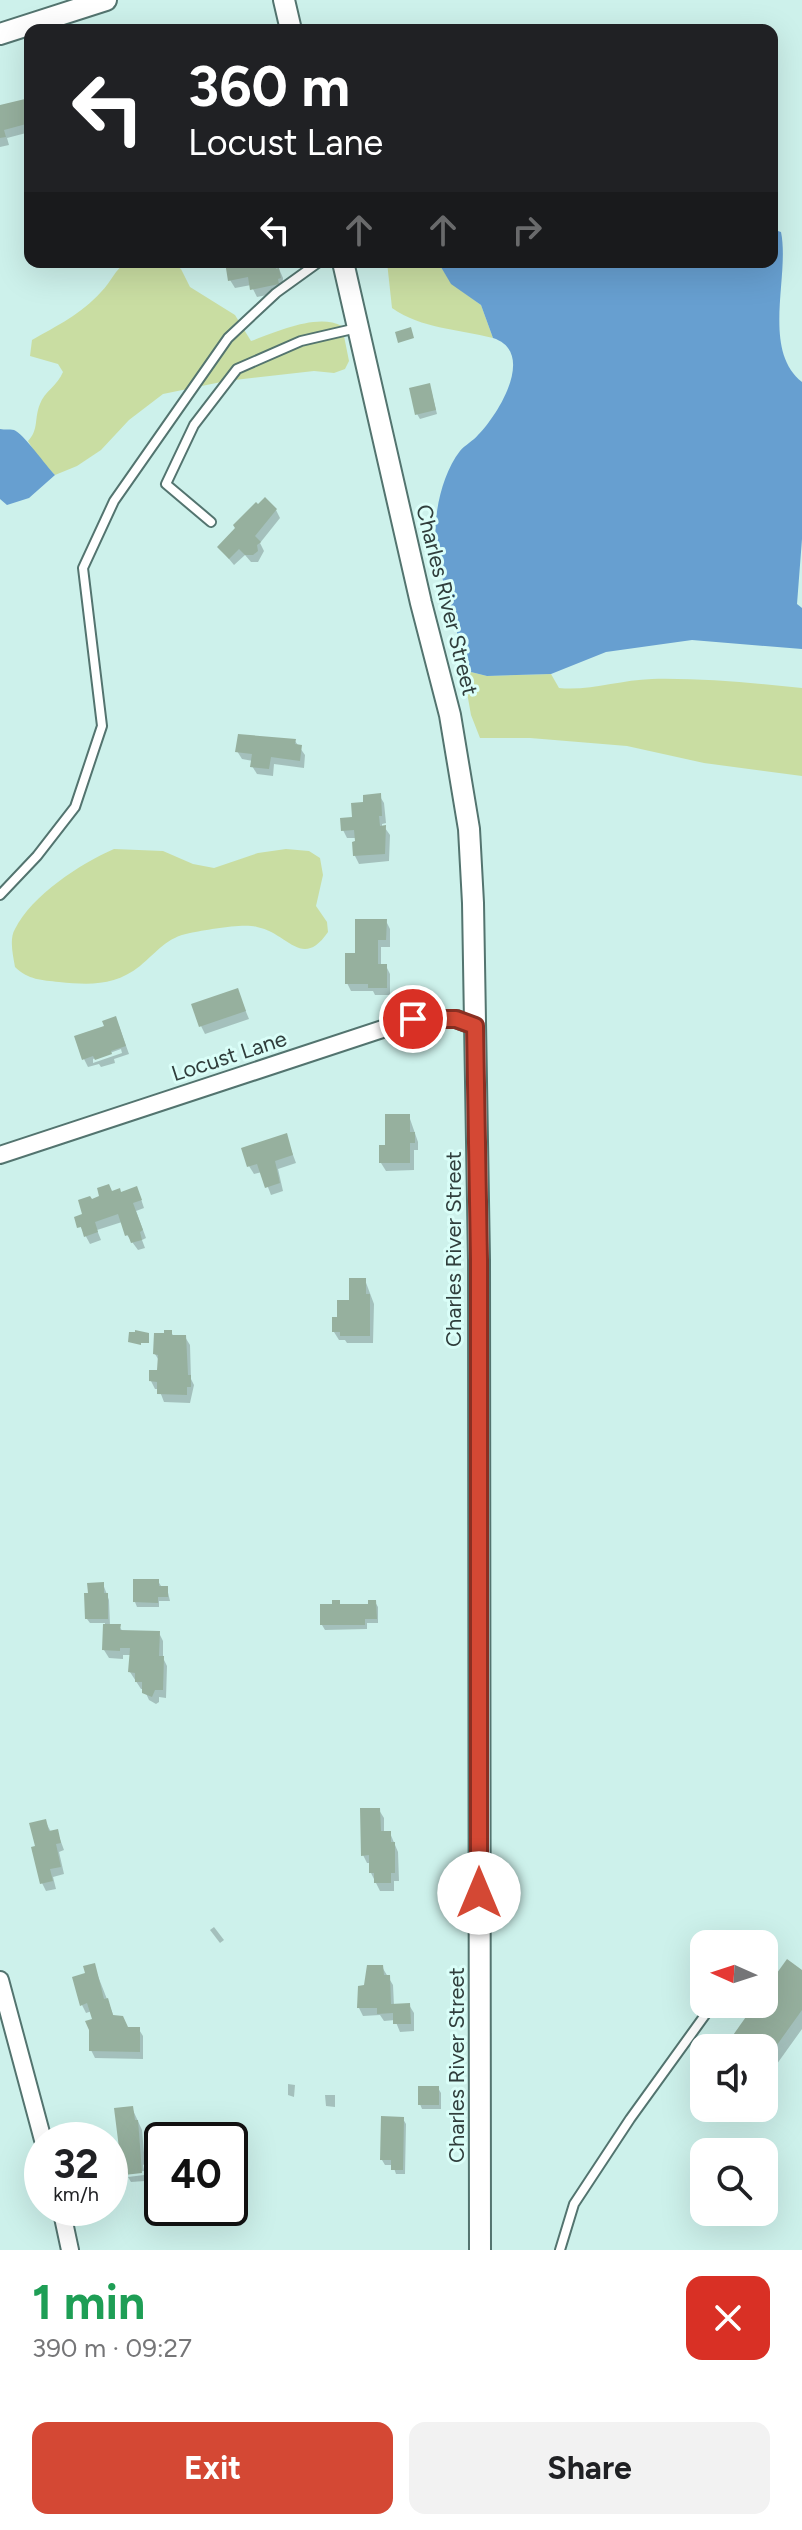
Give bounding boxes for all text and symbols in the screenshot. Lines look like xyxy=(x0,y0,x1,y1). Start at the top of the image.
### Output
text: 360 m xyxy=(188,53,350,120)
icon: left xyxy=(56,56,160,160)
text: Locust Lane xyxy=(188,121,383,164)
icon: left xyxy=(253,208,297,252)
icon: ahead xyxy=(337,208,381,252)
icon: ahead xyxy=(421,208,465,252)
icon: right xyxy=(505,208,549,252)
street label: Charles River Street xyxy=(410,502,484,698)
pin xyxy=(379,985,447,1053)
icon: arrive xyxy=(391,997,435,1041)
street label: Locust Lane xyxy=(168,1025,290,1087)
street label: Charles River Street xyxy=(440,1151,467,1347)
position arrow xyxy=(437,1851,521,1935)
north arrow xyxy=(690,1930,778,2018)
map controls xyxy=(690,1930,778,2226)
street label: Charles River Street xyxy=(443,1967,470,2163)
button: sound xyxy=(690,2034,778,2122)
speed limit sign: 40 xyxy=(144,2122,248,2226)
button: search xyxy=(690,2138,778,2226)
text: 32 xyxy=(53,2140,99,2188)
text: km/h xyxy=(53,2182,99,2206)
text: 1 min xyxy=(32,2273,145,2331)
button: close xyxy=(686,2276,770,2360)
text: 390 m · 09:27 xyxy=(32,2332,192,2364)
button: Exit xyxy=(32,2422,393,2514)
button: Share xyxy=(409,2422,770,2514)

